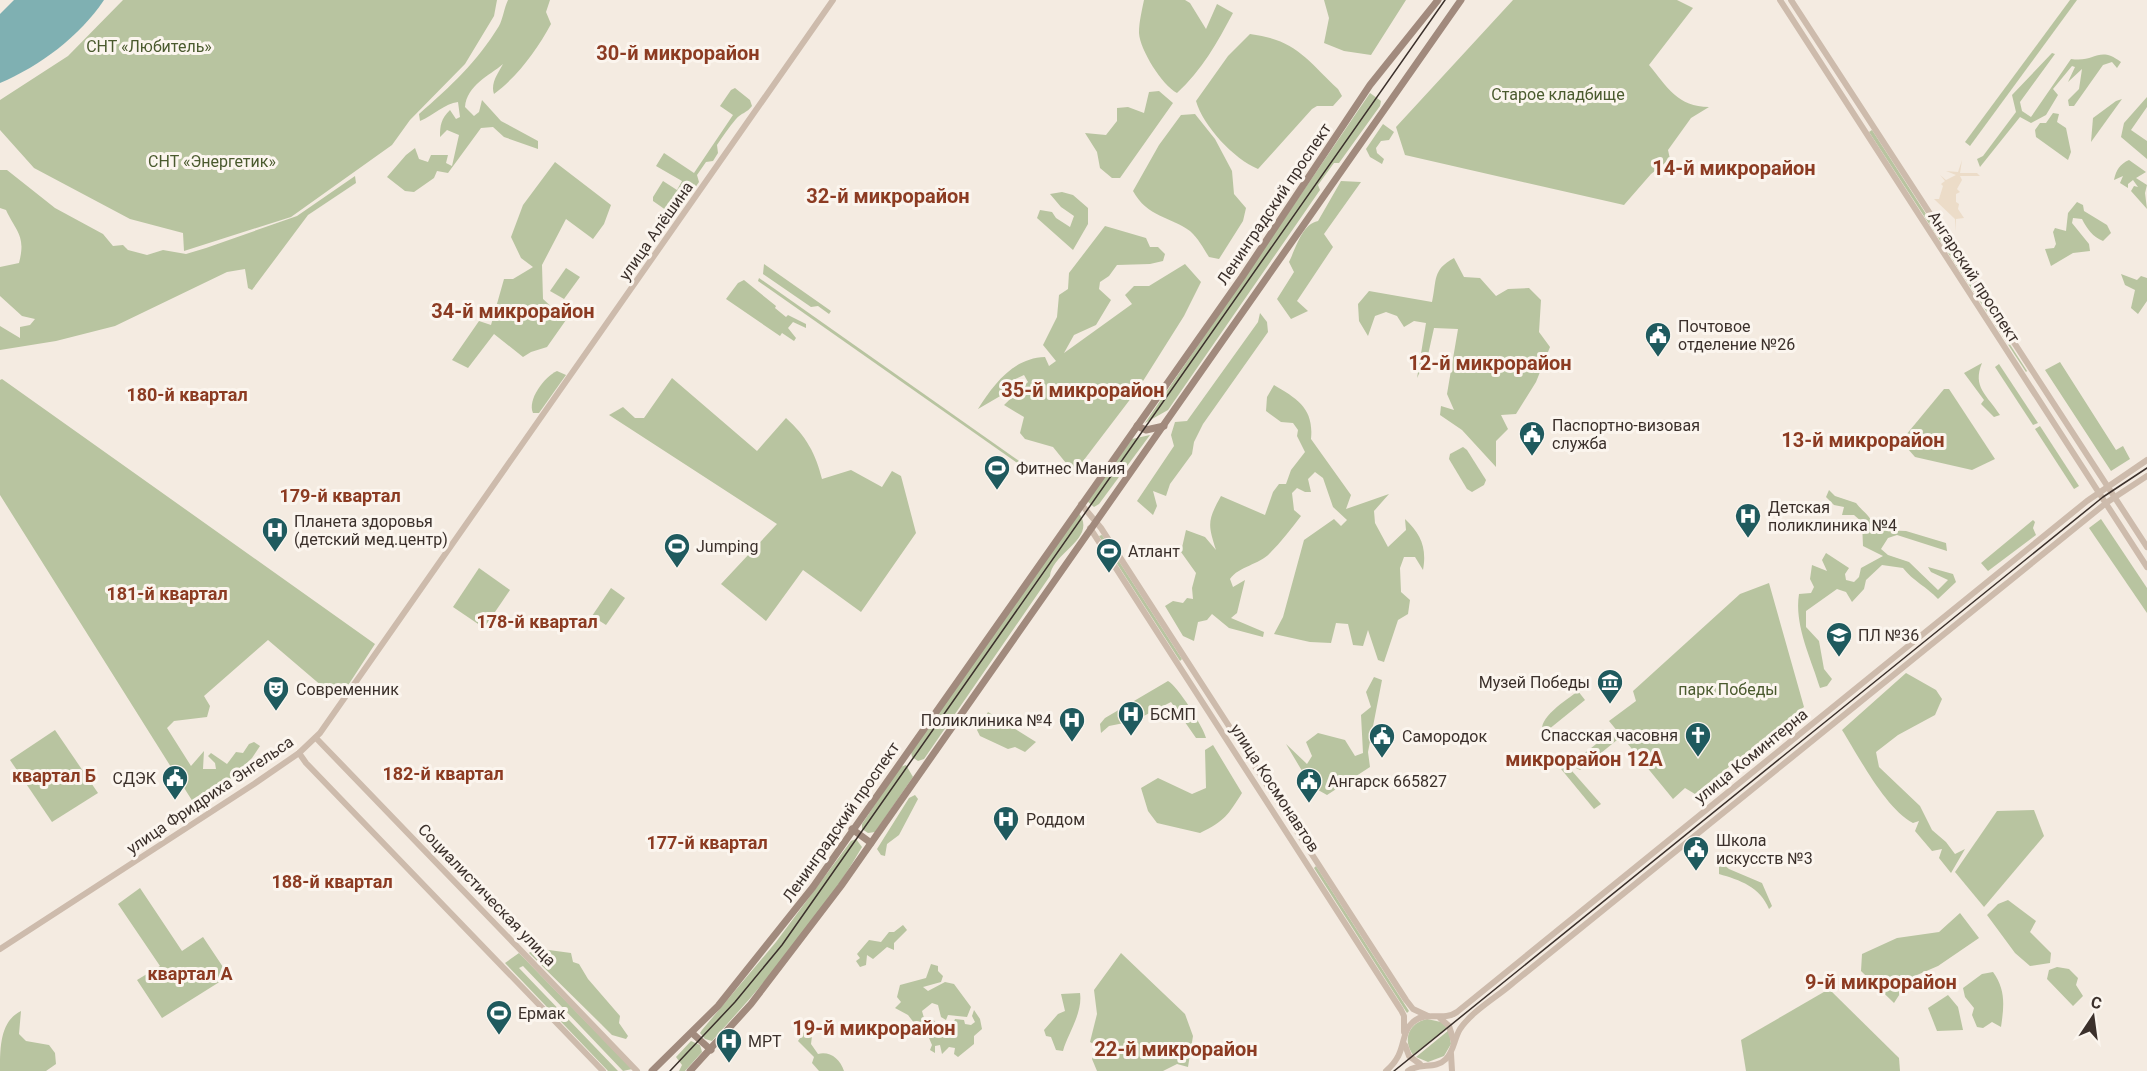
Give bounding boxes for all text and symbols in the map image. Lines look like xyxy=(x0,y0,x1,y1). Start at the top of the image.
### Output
park label: СНТ «Любитель» xyxy=(86,37,212,56)
district label: 30-й микрорайон xyxy=(596,41,760,65)
park label: Старое кладбище xyxy=(1491,85,1625,104)
street label: Ленинградский проспект xyxy=(1213,119,1335,288)
park label: СНТ «Энергетик» xyxy=(148,152,276,171)
district label: 14-й микрорайон xyxy=(1652,156,1816,180)
street label: улица Алёшина xyxy=(615,178,697,284)
district label: 32-й микрорайон xyxy=(806,184,970,208)
street label: Ангарский проспект xyxy=(1924,208,2024,347)
district label: 34-й микрорайон xyxy=(431,299,595,323)
place label: Почтовое отделение №26 xyxy=(1678,317,1795,354)
public building icon: Почтовое отделение №26 xyxy=(1643,320,1673,358)
district label: 12-й микрорайон xyxy=(1408,351,1572,375)
district label: 35-й микрорайон xyxy=(1001,378,1165,402)
district label: 180-й квартал xyxy=(126,384,248,405)
place label: Паспортно-визовая служба xyxy=(1552,416,1700,453)
public building icon: Паспортно-визовая служба xyxy=(1517,419,1547,457)
district label: 13-й микрорайон xyxy=(1781,428,1945,452)
sports icon: Фитнес Мания xyxy=(982,453,1012,491)
place label: Фитнес Мания xyxy=(1016,459,1125,478)
district label: 179-й квартал xyxy=(279,485,401,506)
place label: Детская поликлиника №4 xyxy=(1768,498,1897,535)
hospital icon: Детская поликлиника №4 xyxy=(1733,501,1763,539)
place label: Планета здоровья (детский мед.центр) xyxy=(294,512,448,549)
hospital icon: Планета здоровья (детский мед.центр) xyxy=(260,515,290,553)
sports icon: Jumping xyxy=(662,531,692,569)
sports icon: Атлант xyxy=(1094,536,1124,574)
place label: Jumping xyxy=(696,537,758,556)
place label: Атлант xyxy=(1128,542,1180,561)
district label: 181-й квартал xyxy=(106,583,228,604)
district label: 178-й квартал xyxy=(476,611,598,632)
school or university icon: ПЛ №36 xyxy=(1824,620,1854,658)
place label: ПЛ №36 xyxy=(1858,626,1919,645)
museum icon: Музей Победы xyxy=(1595,667,1625,705)
place label: Музей Победы xyxy=(1479,673,1590,692)
theatre icon: Современник xyxy=(261,674,291,712)
place label: Современник xyxy=(296,680,399,699)
park label: парк Победы xyxy=(1678,680,1778,699)
hospital icon: БСМП xyxy=(1116,699,1146,737)
hospital icon: Поликлиника №4 xyxy=(1057,705,1087,743)
place label: БСМП xyxy=(1150,705,1196,724)
street label: улица Коминтерна xyxy=(1691,705,1811,807)
place label: Поликлиника №4 xyxy=(921,711,1052,730)
street label: улица Космонавтов xyxy=(1226,720,1324,856)
church icon: Спасская часовня xyxy=(1683,720,1713,758)
public building icon: Самородок xyxy=(1367,721,1397,759)
place label: Спасская часовня xyxy=(1541,726,1678,745)
place label: Самородок xyxy=(1402,727,1487,746)
street label: улица Фридриха Энгельса xyxy=(123,732,297,858)
street label: Ленинградский проспект xyxy=(778,738,904,906)
district label: микрорайон 12А xyxy=(1505,747,1663,771)
public building icon: СДЭК xyxy=(160,763,190,801)
district label: 182-й квартал xyxy=(382,763,504,784)
district label: квартал Б xyxy=(12,765,96,786)
public building icon: Ангарск 665827 xyxy=(1294,766,1324,804)
place label: СДЭК xyxy=(112,769,157,788)
place label: Ангарск 665827 xyxy=(1328,772,1447,791)
hospital icon: Роддом xyxy=(991,804,1021,842)
place label: Роддом xyxy=(1026,810,1085,829)
street label: Социалистическая улица xyxy=(414,820,560,970)
place label: Школа искусств №3 xyxy=(1716,831,1813,868)
district label: 177-й квартал xyxy=(646,832,768,853)
public building icon: Школа искусств №3 xyxy=(1681,834,1711,872)
district label: 188-й квартал xyxy=(271,871,393,892)
district label: квартал А xyxy=(147,963,233,984)
district label: 9-й микрорайон xyxy=(1805,970,1957,994)
north arrow xyxy=(2063,987,2123,1047)
text: С xyxy=(2089,992,2103,1013)
sports icon: Ермак xyxy=(484,998,514,1036)
place label: Ермак xyxy=(518,1004,566,1023)
district label: 19-й микрорайон xyxy=(792,1016,956,1040)
hospital icon: МРТ xyxy=(714,1026,744,1064)
place label: МРТ xyxy=(748,1032,782,1051)
district label: 22-й микрорайон xyxy=(1094,1037,1258,1061)

